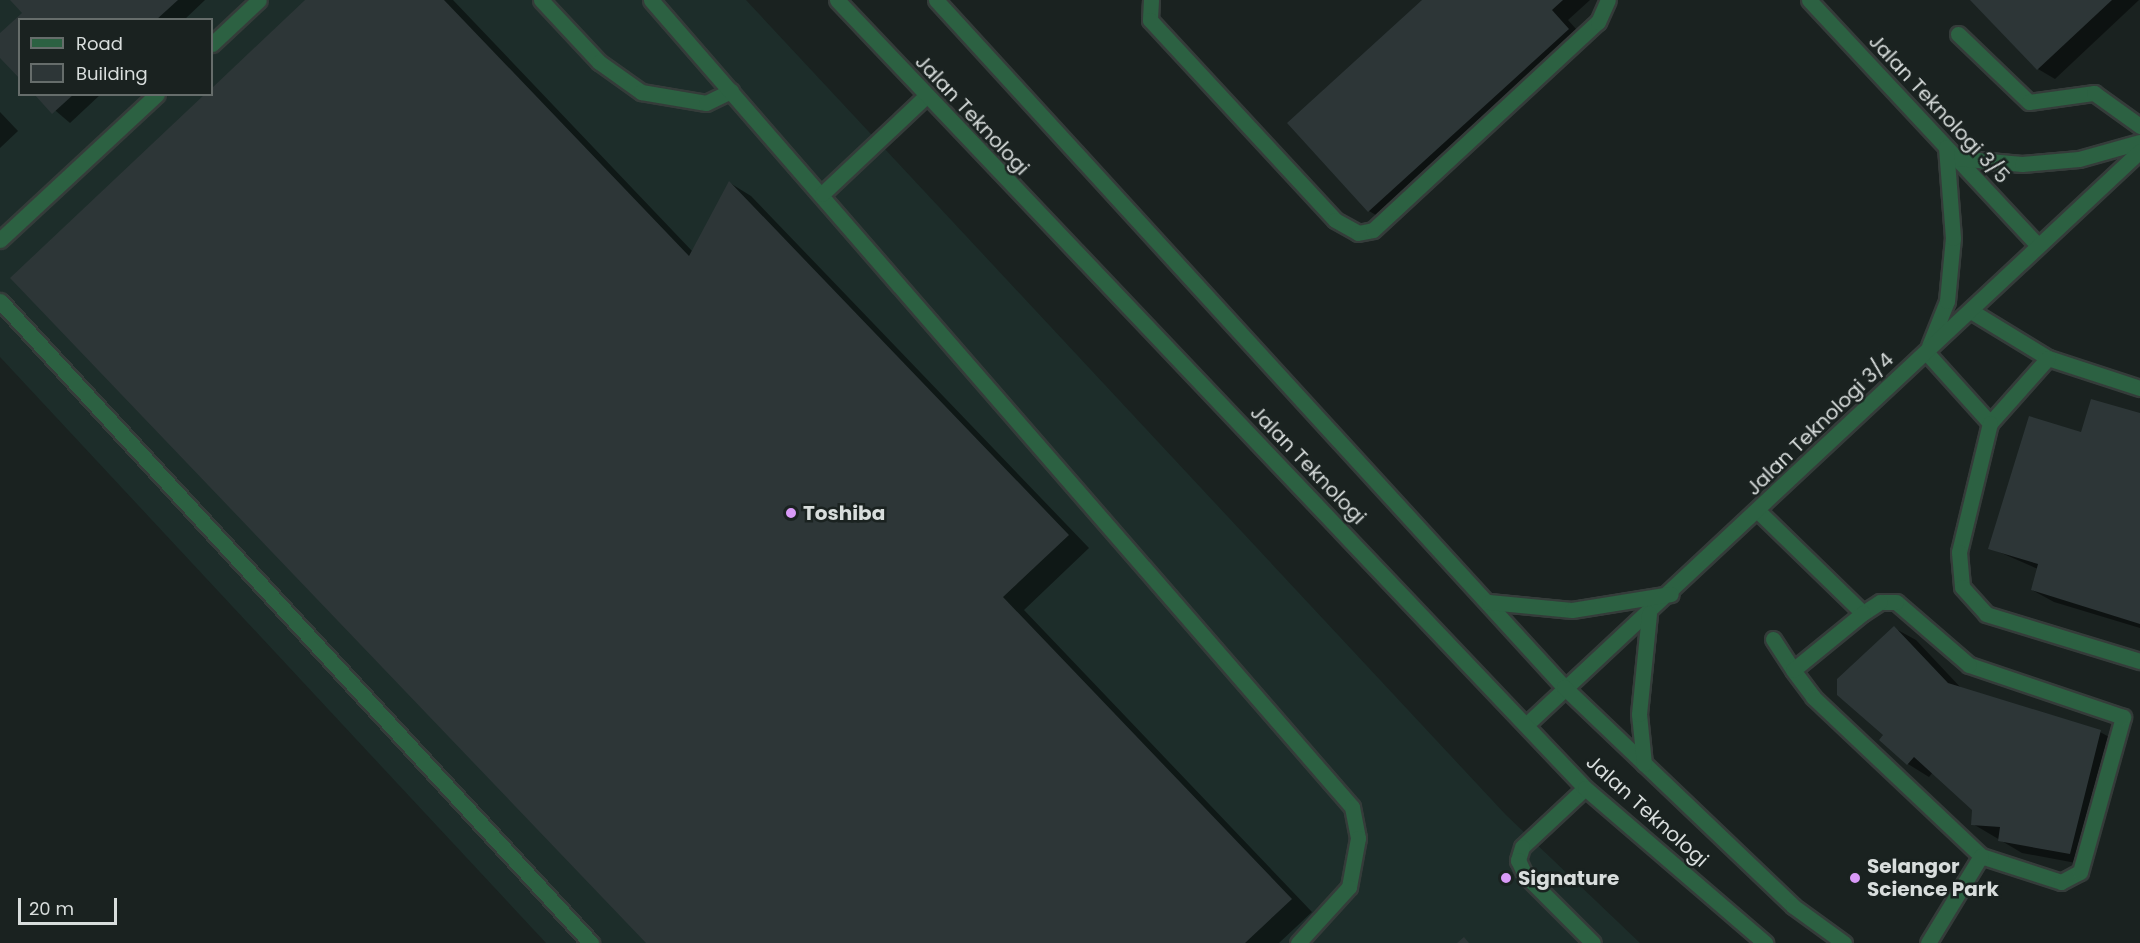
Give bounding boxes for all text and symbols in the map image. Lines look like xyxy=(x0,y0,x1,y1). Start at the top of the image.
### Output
legend xyxy=(18,18,213,96)
street label: Jalan Teknologi 3/5 xyxy=(1864,29,2014,189)
text: Road xyxy=(76,31,123,56)
street label: Jalan Teknologi xyxy=(910,50,1034,180)
text: Building xyxy=(76,61,148,86)
street label: Jalan Teknologi 3/4 xyxy=(1741,348,1899,500)
street label: Jalan Teknologi xyxy=(1245,401,1371,529)
place label: Toshiba xyxy=(803,501,885,525)
marker: Toshiba xyxy=(784,506,798,520)
street label: Jalan Teknologi xyxy=(1581,750,1713,872)
place label: Selangor Science Park xyxy=(1867,855,1999,902)
place label: Signature xyxy=(1518,866,1619,890)
marker: Signature xyxy=(1499,871,1513,885)
marker: Selangor Science Park xyxy=(1848,871,1862,885)
scale bar xyxy=(21,886,120,924)
text: 20 m xyxy=(29,896,74,921)

